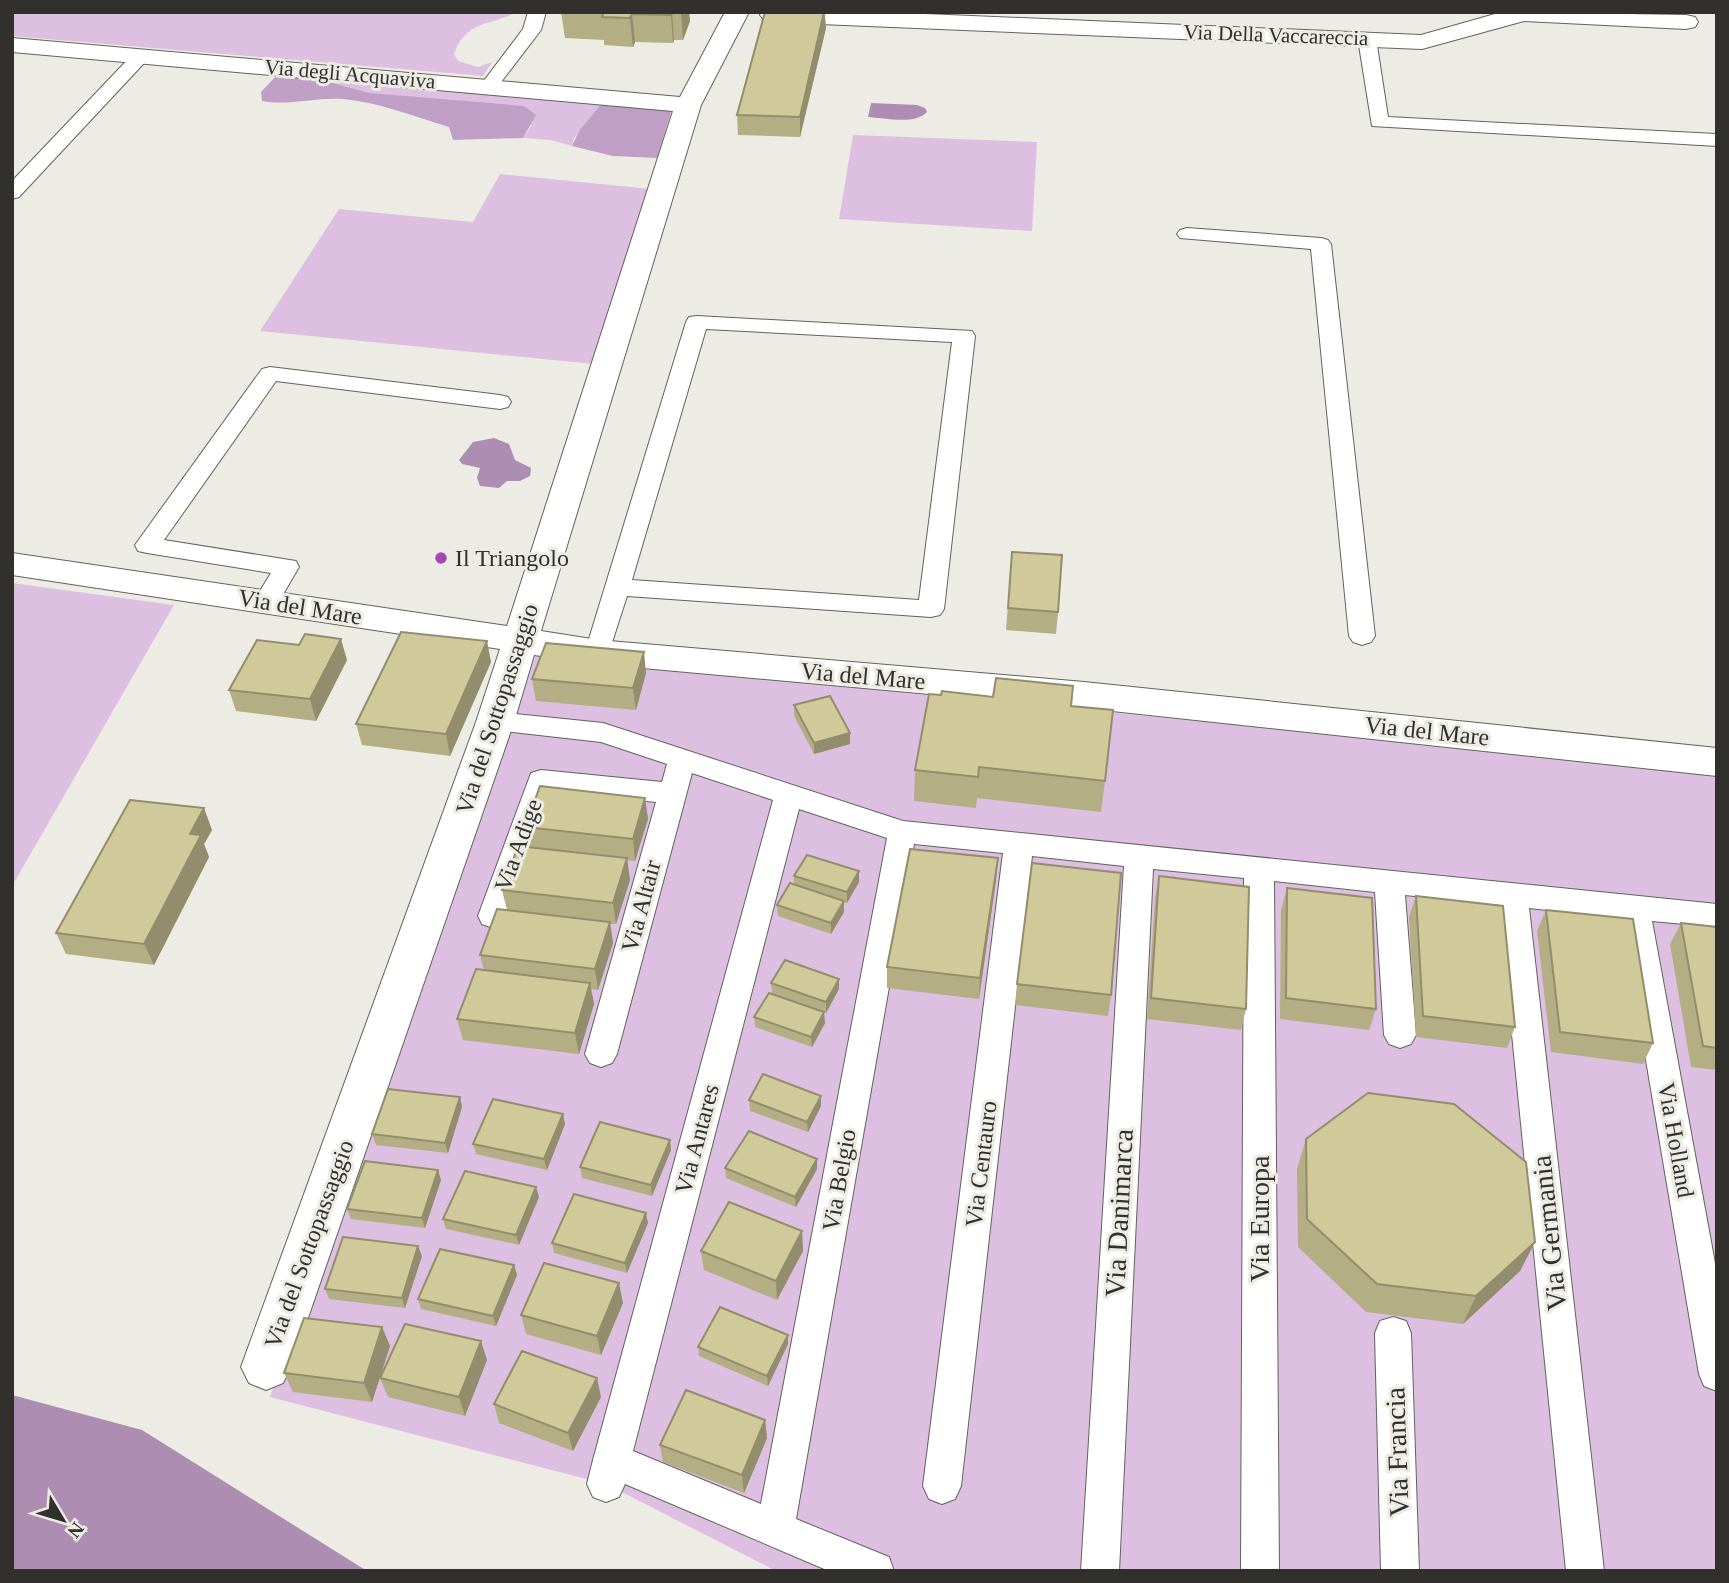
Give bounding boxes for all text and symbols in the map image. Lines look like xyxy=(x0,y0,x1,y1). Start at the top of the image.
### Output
street label: Via Della Vaccareccia xyxy=(1183,20,1369,50)
street label: Via degli Acquaviva xyxy=(264,55,437,93)
place label: Il Triangolo xyxy=(455,545,569,571)
marker: Il Triangolo xyxy=(433,550,449,566)
street label: Via del Mare xyxy=(236,584,364,630)
street label: Via del Sottopassaggio xyxy=(451,600,543,818)
street label: Via del Mare xyxy=(800,658,926,694)
street label: Via del Mare xyxy=(1363,712,1491,750)
street label: Via Adige xyxy=(489,795,547,895)
street label: Via Altair xyxy=(616,857,666,955)
street label: Via Holland xyxy=(1653,1080,1699,1200)
street label: Via Antares xyxy=(670,1081,724,1197)
street label: Via Centauro xyxy=(960,1099,1002,1229)
street label: Via Belgio xyxy=(817,1127,861,1233)
street label: Via Danimarca xyxy=(1099,1127,1139,1298)
street label: Via del Sottopassaggio xyxy=(259,1136,359,1352)
street label: Via Germania xyxy=(1525,1153,1573,1312)
street label: Via Europa xyxy=(1244,1155,1275,1282)
street label: Via Francia xyxy=(1379,1386,1415,1517)
north arrow xyxy=(28,1485,98,1555)
text: N xyxy=(63,1518,89,1542)

